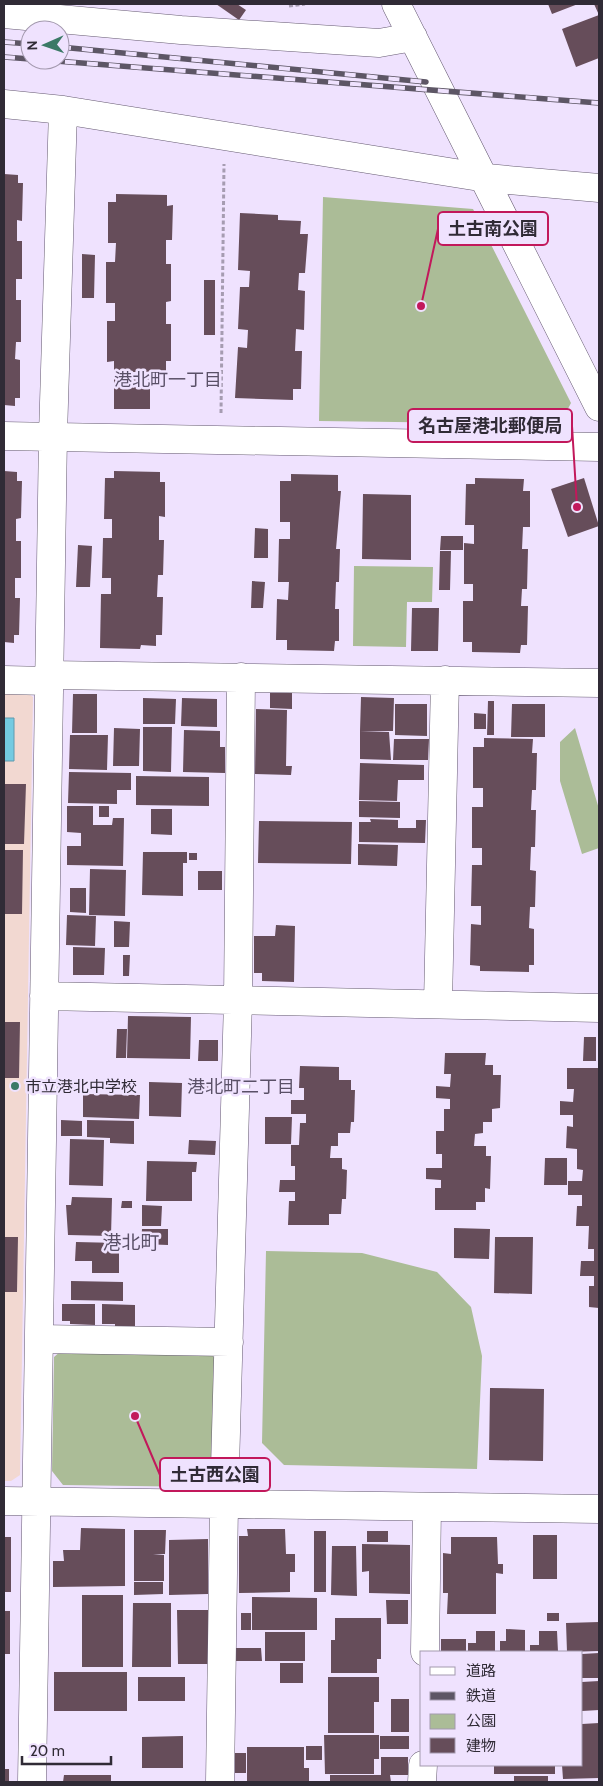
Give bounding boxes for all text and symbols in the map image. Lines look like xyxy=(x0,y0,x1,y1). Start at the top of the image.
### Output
north arrow xyxy=(20,20,70,70)
text: N xyxy=(23,40,41,51)
callout: 土古南公園 xyxy=(438,212,548,245)
text: 土古南公園 xyxy=(448,218,538,240)
district label: 港北町一丁目 xyxy=(114,369,222,391)
callout: 名古屋港北郵便局 xyxy=(408,409,572,442)
text: 名古屋港北郵便局 xyxy=(418,415,562,437)
district label: 港北町二丁目 xyxy=(187,1076,295,1098)
place label: 市立港北中学校 xyxy=(25,1077,137,1096)
marker: 市立港北中学校 xyxy=(9,1080,21,1092)
district label: 港北町 xyxy=(102,1231,160,1254)
callout: 土古西公園 xyxy=(160,1458,270,1491)
text: 土古西公園 xyxy=(170,1464,260,1486)
legend xyxy=(420,1651,583,1766)
text: 道路 xyxy=(466,1662,496,1680)
text: 鉄道 xyxy=(466,1687,496,1705)
text: 公園 xyxy=(466,1712,496,1730)
scale bar xyxy=(22,1734,111,1766)
text: 建物 xyxy=(466,1737,496,1755)
text: 20 m xyxy=(30,1742,65,1760)

